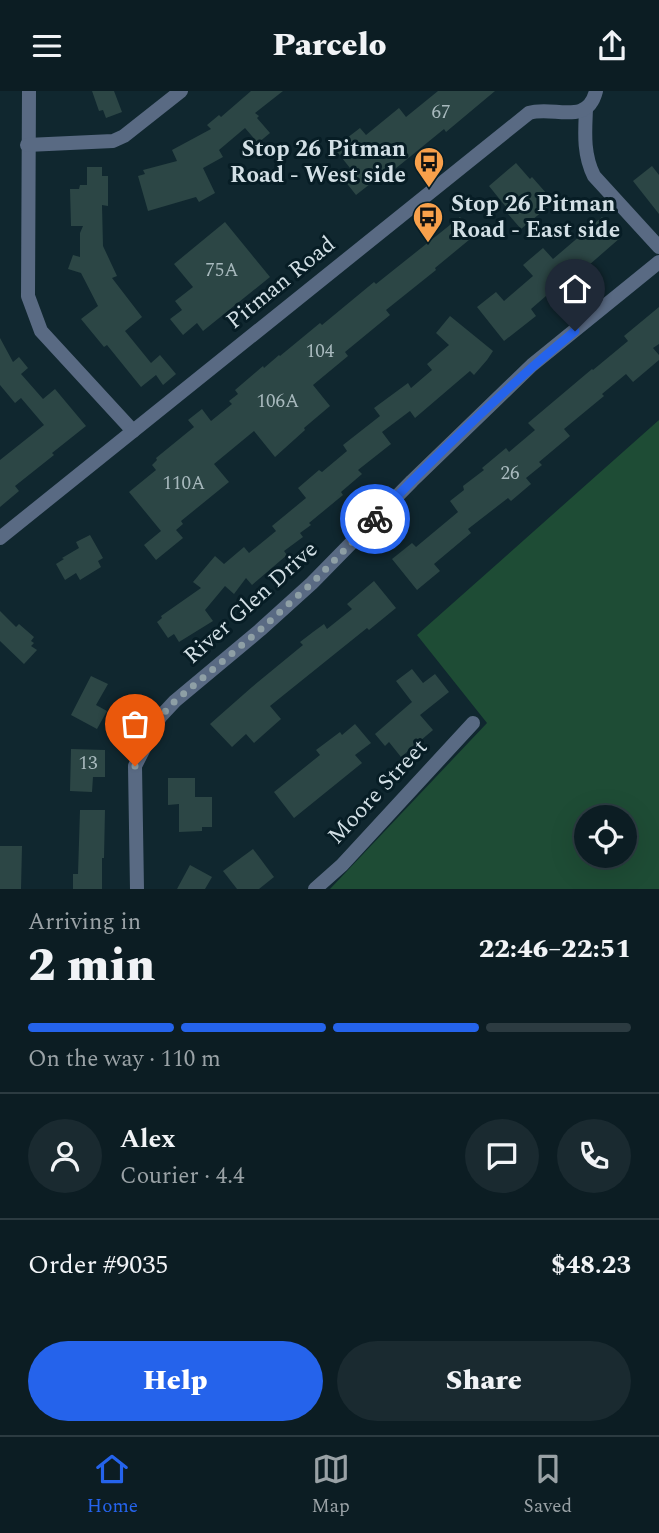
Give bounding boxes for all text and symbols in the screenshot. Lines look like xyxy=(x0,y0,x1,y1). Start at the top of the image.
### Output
text: Parcelo xyxy=(273,21,386,70)
icon: menu xyxy=(28,27,66,65)
icon: share xyxy=(593,27,631,65)
house number: 67 xyxy=(431,98,451,127)
place label: Stop 26 Pitman Road - West side xyxy=(230,132,406,193)
bus stop icon: Stop 26 Pitman Road - West side xyxy=(412,145,446,189)
place label: Stop 26 Pitman Road - East side xyxy=(451,187,620,248)
bus stop icon: Stop 26 Pitman Road - East side xyxy=(411,200,445,244)
street label: Pitman Road xyxy=(219,228,343,338)
house number: 75A xyxy=(205,256,239,285)
pin xyxy=(545,259,605,331)
icon: home xyxy=(556,270,594,308)
house number: 104 xyxy=(306,337,335,366)
house number: 106A xyxy=(257,387,299,416)
house number: 26 xyxy=(500,459,520,488)
house number: 110A xyxy=(163,469,205,498)
courier xyxy=(340,484,410,554)
icon: bike xyxy=(356,500,394,538)
street label: River Glen Drive xyxy=(176,533,326,673)
pin xyxy=(105,694,165,766)
icon: bag xyxy=(116,705,154,743)
street label: Moore Street xyxy=(320,731,436,853)
house number: 13 xyxy=(78,749,98,778)
map controls xyxy=(574,805,637,868)
button: locate xyxy=(574,805,637,868)
text: Arriving in xyxy=(28,905,141,940)
text: 22:46–22:51 xyxy=(479,929,631,969)
text: 2 min xyxy=(28,931,155,1001)
text: On the way · 110 m xyxy=(28,1042,221,1077)
button: person xyxy=(28,1119,102,1193)
text: Alex xyxy=(120,1119,175,1159)
button: chat xyxy=(465,1119,539,1193)
button: phone xyxy=(557,1119,631,1193)
text: Courier · 4.4 xyxy=(120,1159,245,1194)
text: Order #9035 xyxy=(28,1245,168,1285)
text: $48.23 xyxy=(551,1245,631,1285)
button: Help xyxy=(28,1341,323,1421)
button: Share xyxy=(337,1341,631,1421)
tab: Home xyxy=(87,1450,138,1521)
tab: Map xyxy=(312,1450,350,1521)
tab: Saved xyxy=(523,1450,572,1521)

